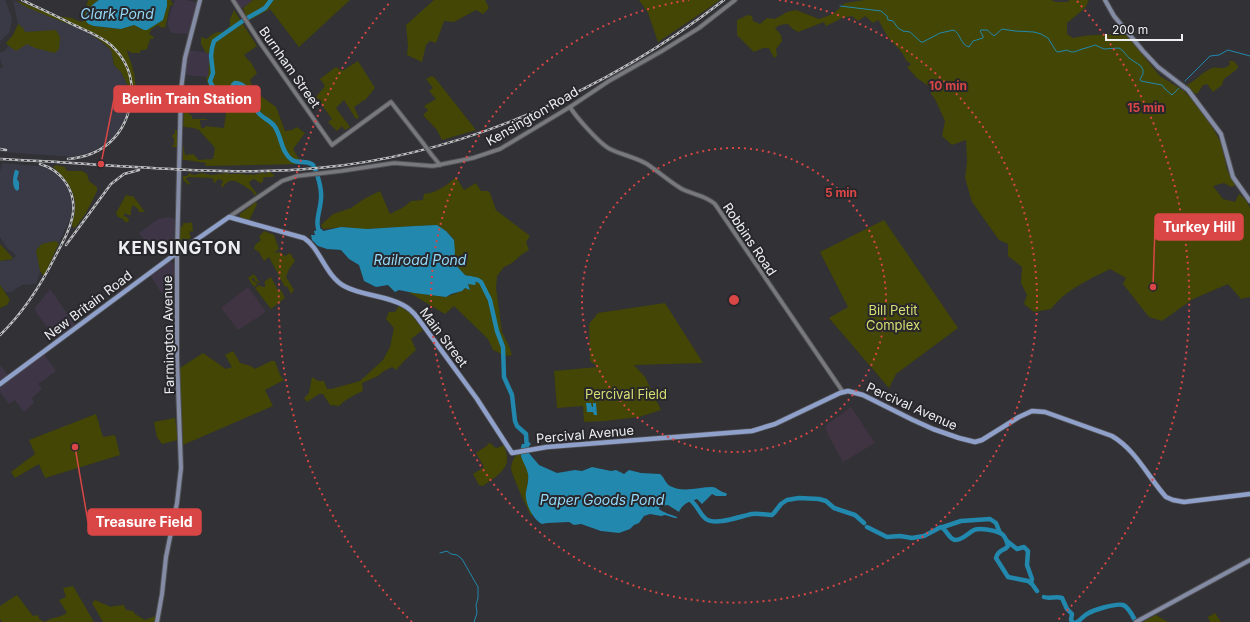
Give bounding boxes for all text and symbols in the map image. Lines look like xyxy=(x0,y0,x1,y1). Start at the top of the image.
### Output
water label: Clark Pond xyxy=(80,5,154,22)
scale bar xyxy=(1106,16,1182,42)
text: 200 m xyxy=(1112,22,1148,37)
street label: Burnham Street xyxy=(256,23,324,111)
text: 10 min xyxy=(929,78,967,93)
street label: Kensington Road xyxy=(483,83,581,149)
callout: Berlin Train Station xyxy=(114,86,260,112)
text: Berlin Train Station xyxy=(122,90,252,107)
text: 15 min xyxy=(1127,100,1165,115)
text: 5 min xyxy=(825,185,857,200)
street label: Robbins Road xyxy=(720,199,780,279)
callout: Turkey Hill xyxy=(1155,214,1243,240)
text: Turkey Hill xyxy=(1163,218,1235,235)
district label: KENSINGTON xyxy=(118,238,242,258)
water label: Railroad Pond xyxy=(374,251,467,268)
street label: New Britain Road xyxy=(41,267,135,343)
street label: Farmington Avenue xyxy=(159,275,177,395)
centre of rings xyxy=(727,293,741,307)
park label: Bill Petit Complex xyxy=(866,302,920,333)
street label: Main Street xyxy=(416,304,472,370)
street label: Percival Avenue xyxy=(864,379,960,433)
park label: Percival Field xyxy=(585,386,667,402)
street label: Percival Avenue xyxy=(535,422,635,446)
water label: Paper Goods Pond xyxy=(540,491,665,508)
callout: Treasure Field xyxy=(88,509,201,535)
text: Treasure Field xyxy=(95,513,193,530)

